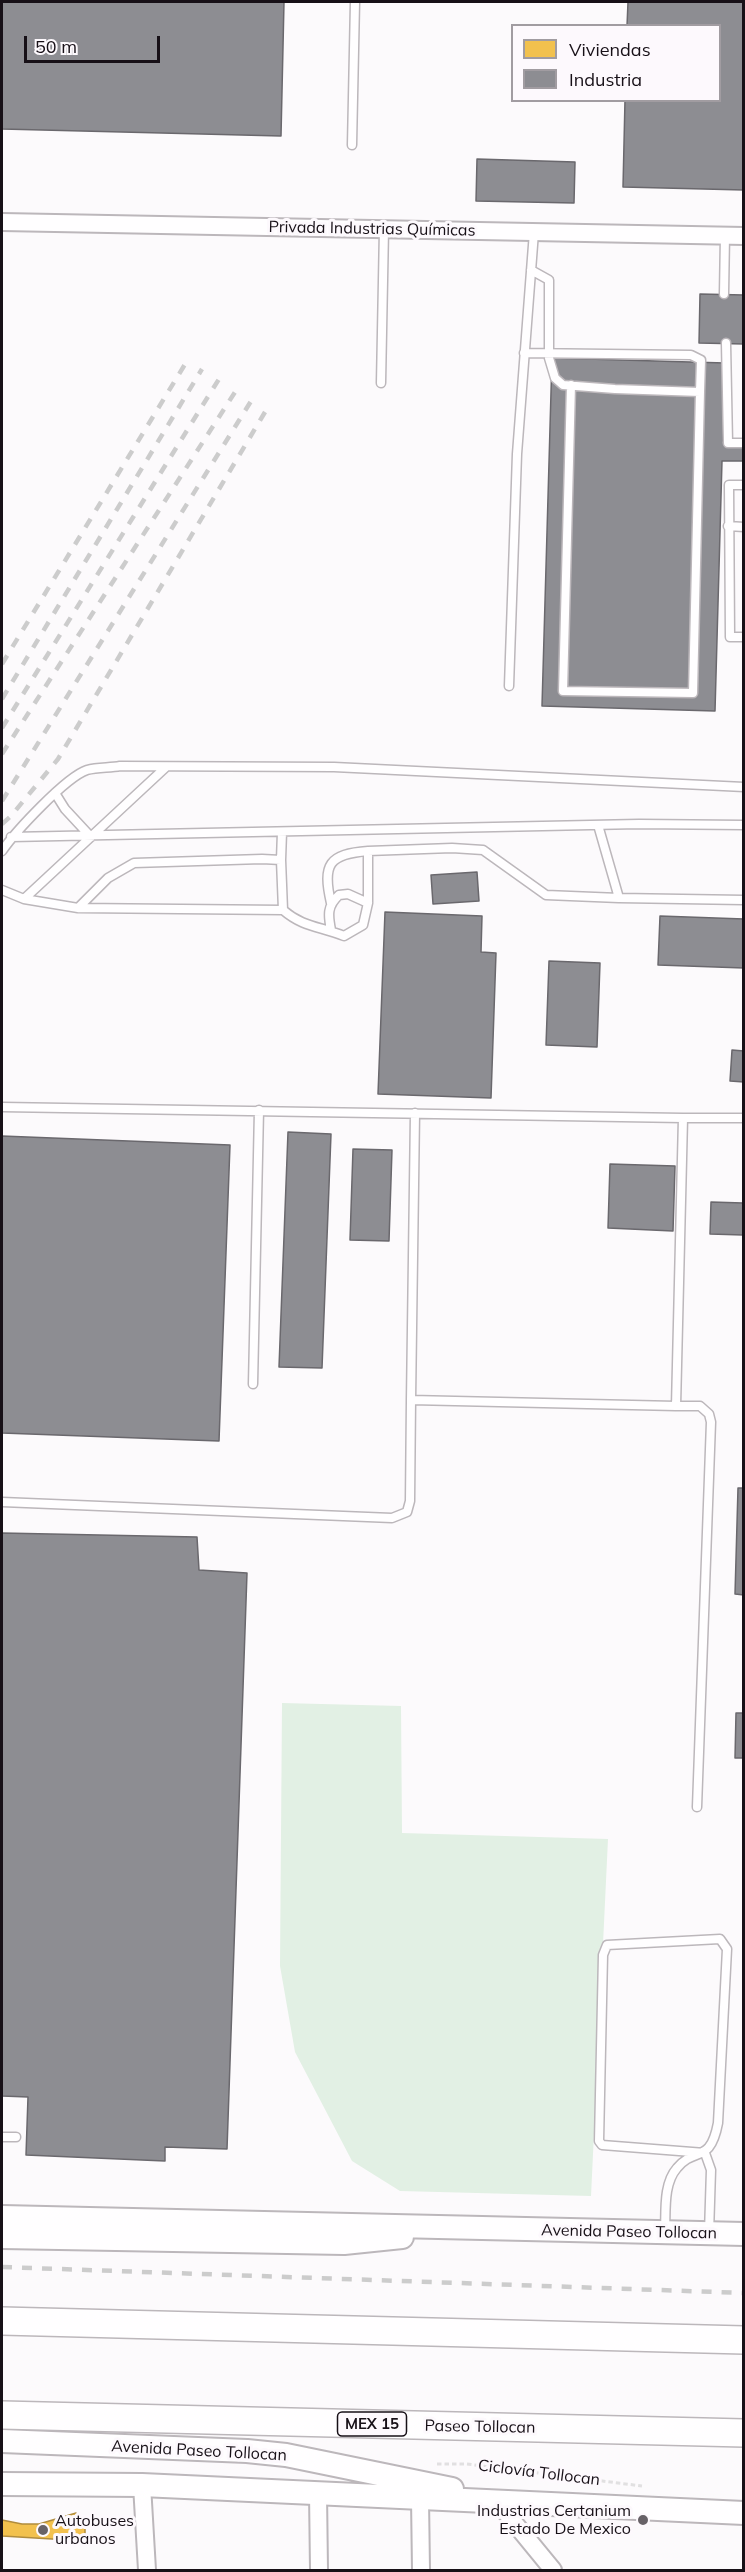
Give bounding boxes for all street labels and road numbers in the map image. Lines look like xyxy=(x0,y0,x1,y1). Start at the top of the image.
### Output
street label: Privada Industrias Químicas xyxy=(268,218,476,240)
street label: Avenida Paseo Tollocan xyxy=(541,2221,717,2243)
road number: MEX 15 xyxy=(338,2412,406,2436)
street label: Paseo Tollocan xyxy=(424,2416,536,2438)
street label: Avenida Paseo Tollocan xyxy=(111,2437,287,2465)
street label: Ciclovía Tollocan xyxy=(477,2456,601,2490)

